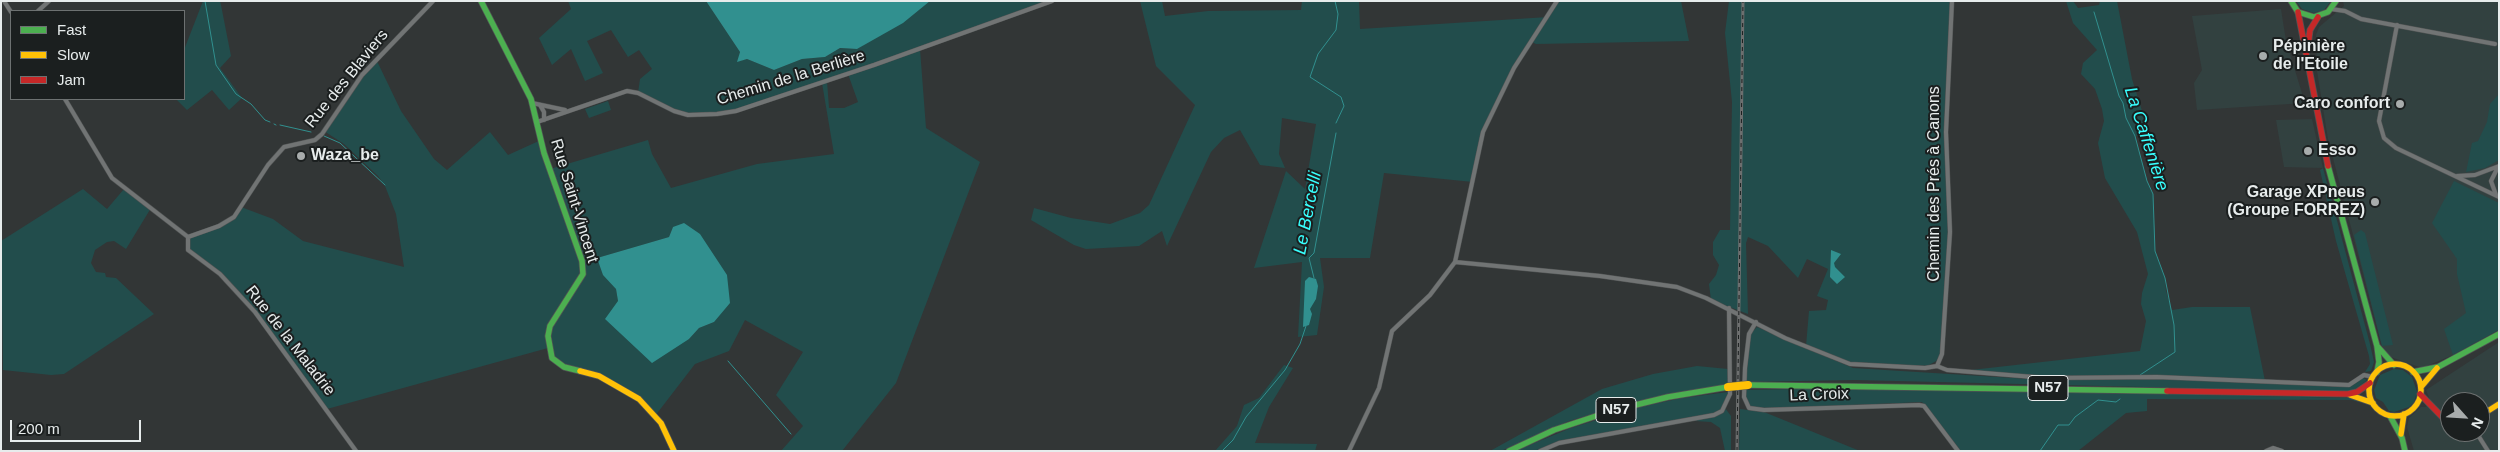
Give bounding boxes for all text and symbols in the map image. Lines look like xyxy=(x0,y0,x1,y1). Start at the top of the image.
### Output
legend xyxy=(10,10,185,100)
text: Fast xyxy=(57,21,86,38)
street label: Rue des Blaviers xyxy=(301,26,393,132)
place label: Pépinière de l'Etoile xyxy=(2273,37,2348,75)
text: Slow xyxy=(57,46,90,63)
street label: Chemin de la Berlière xyxy=(715,46,867,110)
marker: Pépinière de l'Etoile xyxy=(2257,50,2269,62)
text: Jam xyxy=(57,71,85,88)
water label: La Caffenière xyxy=(2119,84,2173,194)
street label: Chemin des Prés à Canons xyxy=(1925,86,1945,282)
place label: Caro confort xyxy=(2294,94,2390,114)
marker: Caro confort xyxy=(2394,98,2406,110)
street label: Rue Saint-Vincent xyxy=(546,137,602,265)
place label: Esso xyxy=(2318,141,2356,161)
marker: Esso xyxy=(2302,145,2314,157)
place label: Waza_be xyxy=(311,146,379,166)
marker: Waza_be xyxy=(295,150,307,162)
water label: Le Bercelli xyxy=(1289,170,1327,256)
place label: Garage XPneus (Groupe FORREZ) xyxy=(2227,183,2365,221)
marker: Garage XPneus (Groupe FORREZ) xyxy=(2369,196,2381,208)
street label: Rue de la Maladrie xyxy=(241,282,339,400)
road number: N57 xyxy=(2028,376,2068,400)
street label: La Croix xyxy=(1789,384,1849,406)
north arrow xyxy=(2440,392,2490,442)
road number: N57 xyxy=(1596,398,1636,422)
scale bar xyxy=(12,410,144,442)
text: N xyxy=(2468,415,2487,431)
text: 200 m xyxy=(18,420,60,437)

